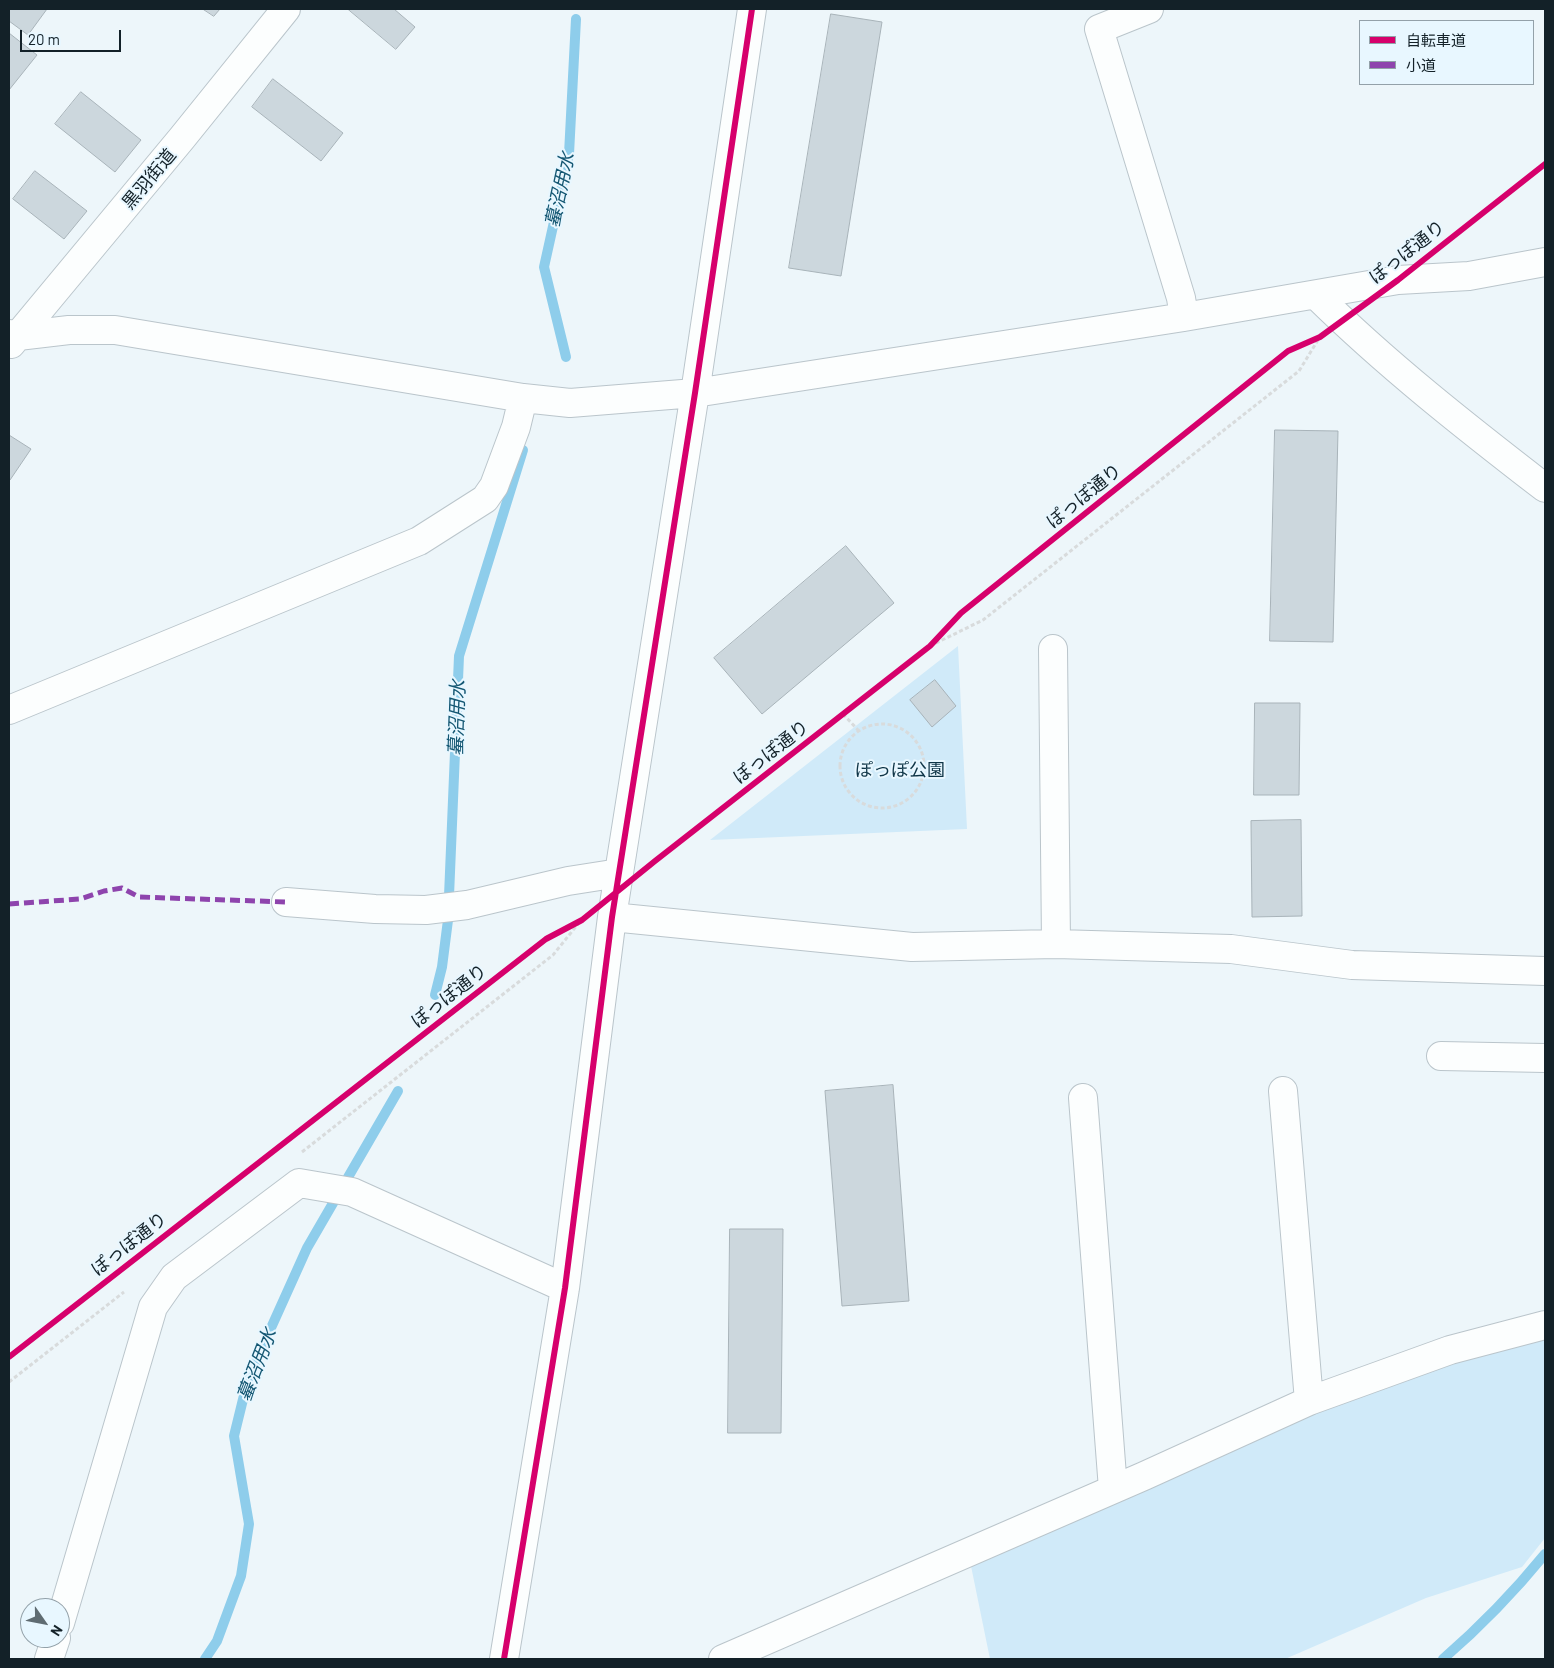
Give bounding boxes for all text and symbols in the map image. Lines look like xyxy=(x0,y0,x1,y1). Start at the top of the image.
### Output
scale bar xyxy=(22,20,124,52)
legend xyxy=(1359,20,1534,85)
text: 20 m xyxy=(28,30,60,48)
text: 自転車道 xyxy=(1406,31,1466,49)
text: 小道 xyxy=(1406,56,1436,74)
street label: 黒羽街道 xyxy=(118,144,180,214)
water label: 蟇沼用水 xyxy=(541,150,579,230)
street label: ぽっぽ通り xyxy=(1365,216,1449,288)
street label: ぽっぽ通り xyxy=(1042,459,1126,533)
water label: 蟇沼用水 xyxy=(444,680,470,756)
street label: ぽっぽ通り xyxy=(729,716,813,788)
park label: ぽっぽ公園 xyxy=(855,759,945,781)
street label: ぽっぽ通り xyxy=(407,960,491,1032)
street label: ぽっぽ通り xyxy=(87,1208,171,1280)
water label: 蟇沼用水 xyxy=(233,1325,281,1405)
north arrow xyxy=(20,1598,70,1648)
text: N xyxy=(47,1622,67,1639)

